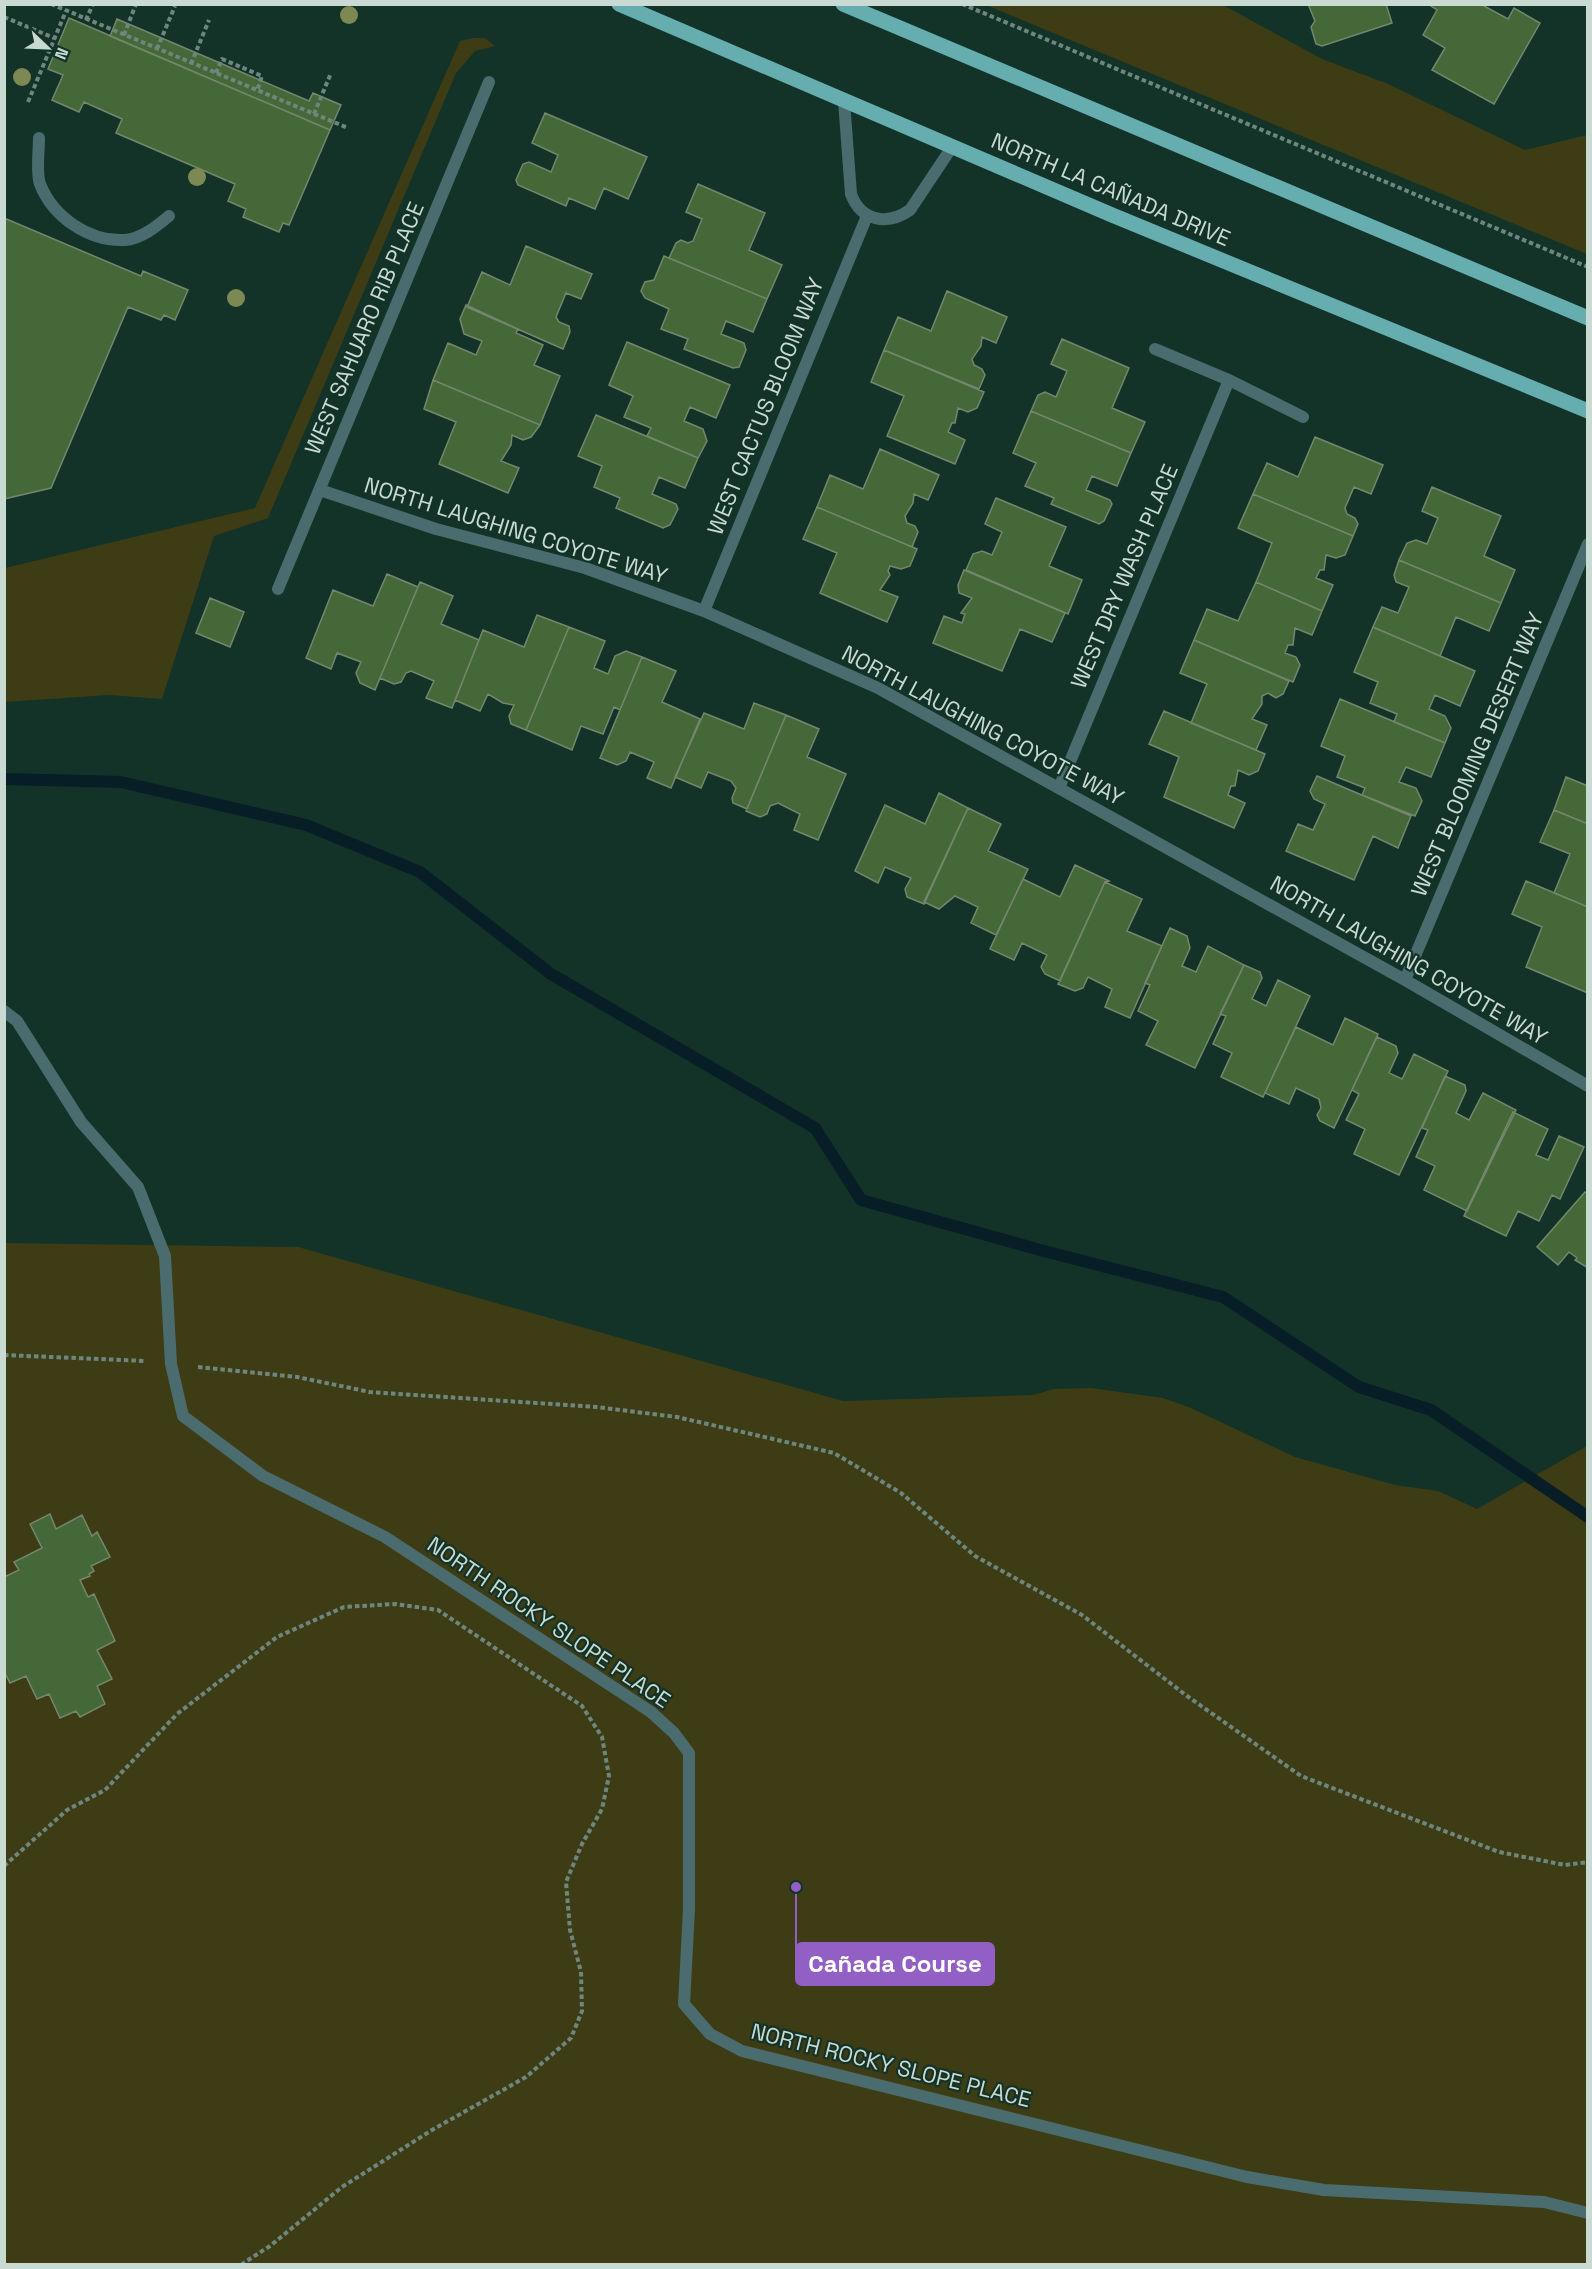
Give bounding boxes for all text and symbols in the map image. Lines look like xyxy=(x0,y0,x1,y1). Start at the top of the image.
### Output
north arrow xyxy=(18,18,78,78)
text: N xyxy=(50,45,73,63)
street label: NORTH LA CAÑADA DRIVE xyxy=(987,126,1235,252)
street label: WEST SAHUARO RIB PLACE xyxy=(298,198,430,458)
street label: WEST CACTUS BLOOM WAY xyxy=(701,273,830,539)
street label: WEST DRY WASH PLACE xyxy=(1064,460,1184,692)
street label: NORTH LAUGHING COYOTE WAY xyxy=(361,470,672,590)
street label: WEST BLOOMING DESERT WAY xyxy=(1404,607,1550,900)
street label: NORTH LAUGHING COYOTE WAY xyxy=(837,639,1129,812)
street label: NORTH LAUGHING COYOTE WAY xyxy=(1265,869,1553,1051)
street label: NORTH ROCKY SLOPE PLACE xyxy=(422,1530,676,1714)
callout: Cañada Course xyxy=(796,1943,994,1985)
text: Cañada Course xyxy=(808,1948,982,1979)
street label: NORTH ROCKY SLOPE PLACE xyxy=(748,2017,1034,2113)

